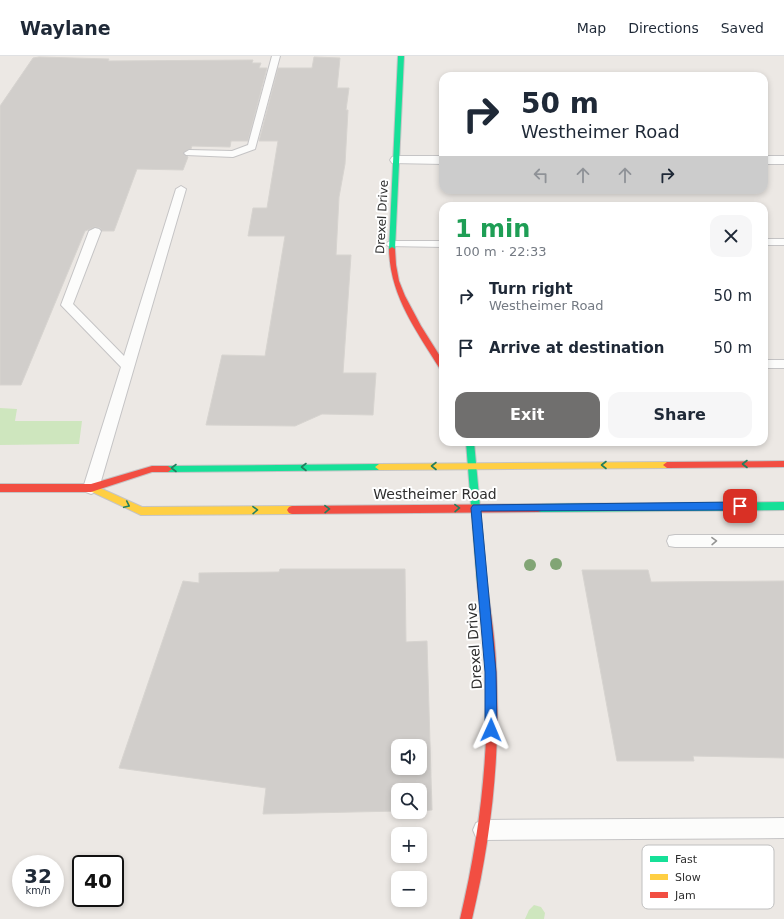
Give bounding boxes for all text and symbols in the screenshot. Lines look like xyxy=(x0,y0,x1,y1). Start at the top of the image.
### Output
text: Waylane xyxy=(20,17,111,39)
text: Map xyxy=(577,20,606,36)
text: Directions xyxy=(628,20,699,36)
text: Saved xyxy=(721,20,764,36)
text: 50 m xyxy=(521,87,599,120)
icon: right xyxy=(455,88,507,140)
text: Westheimer Road xyxy=(521,121,680,142)
icon: left xyxy=(530,164,552,186)
icon: ahead xyxy=(572,164,594,186)
icon: ahead xyxy=(614,164,636,186)
icon: right xyxy=(656,164,678,186)
street label: Drexel Drive xyxy=(373,180,391,254)
text: 1 min xyxy=(455,215,530,243)
button: close xyxy=(710,215,752,257)
text: 100 m · 22:33 xyxy=(455,244,546,259)
text: Turn right xyxy=(489,280,573,298)
icon: right xyxy=(455,285,477,307)
text: 50 m xyxy=(714,287,752,305)
text: Westheimer Road xyxy=(489,298,604,313)
icon: arrive xyxy=(455,337,477,359)
text: Arrive at destination xyxy=(489,339,664,357)
text: 50 m xyxy=(714,339,752,357)
button: Exit xyxy=(455,392,600,438)
button: Share xyxy=(608,392,752,438)
one-way arrow xyxy=(742,460,748,468)
one-way arrow xyxy=(601,461,607,469)
one-way arrow xyxy=(431,462,437,470)
one-way arrow xyxy=(301,463,307,471)
one-way arrow xyxy=(171,464,177,472)
street label: Westheimer Road xyxy=(373,486,497,502)
pin xyxy=(723,489,757,523)
icon: arrive xyxy=(729,495,751,517)
one-way arrow xyxy=(122,500,130,508)
one-way arrow xyxy=(454,504,460,512)
one-way arrow xyxy=(324,505,330,513)
one-way arrow xyxy=(252,506,258,514)
one-way arrow xyxy=(711,537,717,545)
street label: Drexel Drive xyxy=(463,602,485,690)
position arrow xyxy=(470,709,512,751)
map controls xyxy=(391,739,427,907)
button: sound xyxy=(391,739,427,775)
button: search xyxy=(391,783,427,819)
button: + xyxy=(391,827,427,863)
legend xyxy=(642,845,774,909)
text: Fast xyxy=(675,853,698,866)
speed limit sign: 40 xyxy=(72,855,124,907)
text: 32 xyxy=(24,864,52,888)
button: − xyxy=(391,871,427,907)
text: Slow xyxy=(675,871,701,884)
text: km/h xyxy=(25,885,51,896)
text: Jam xyxy=(674,889,696,902)

